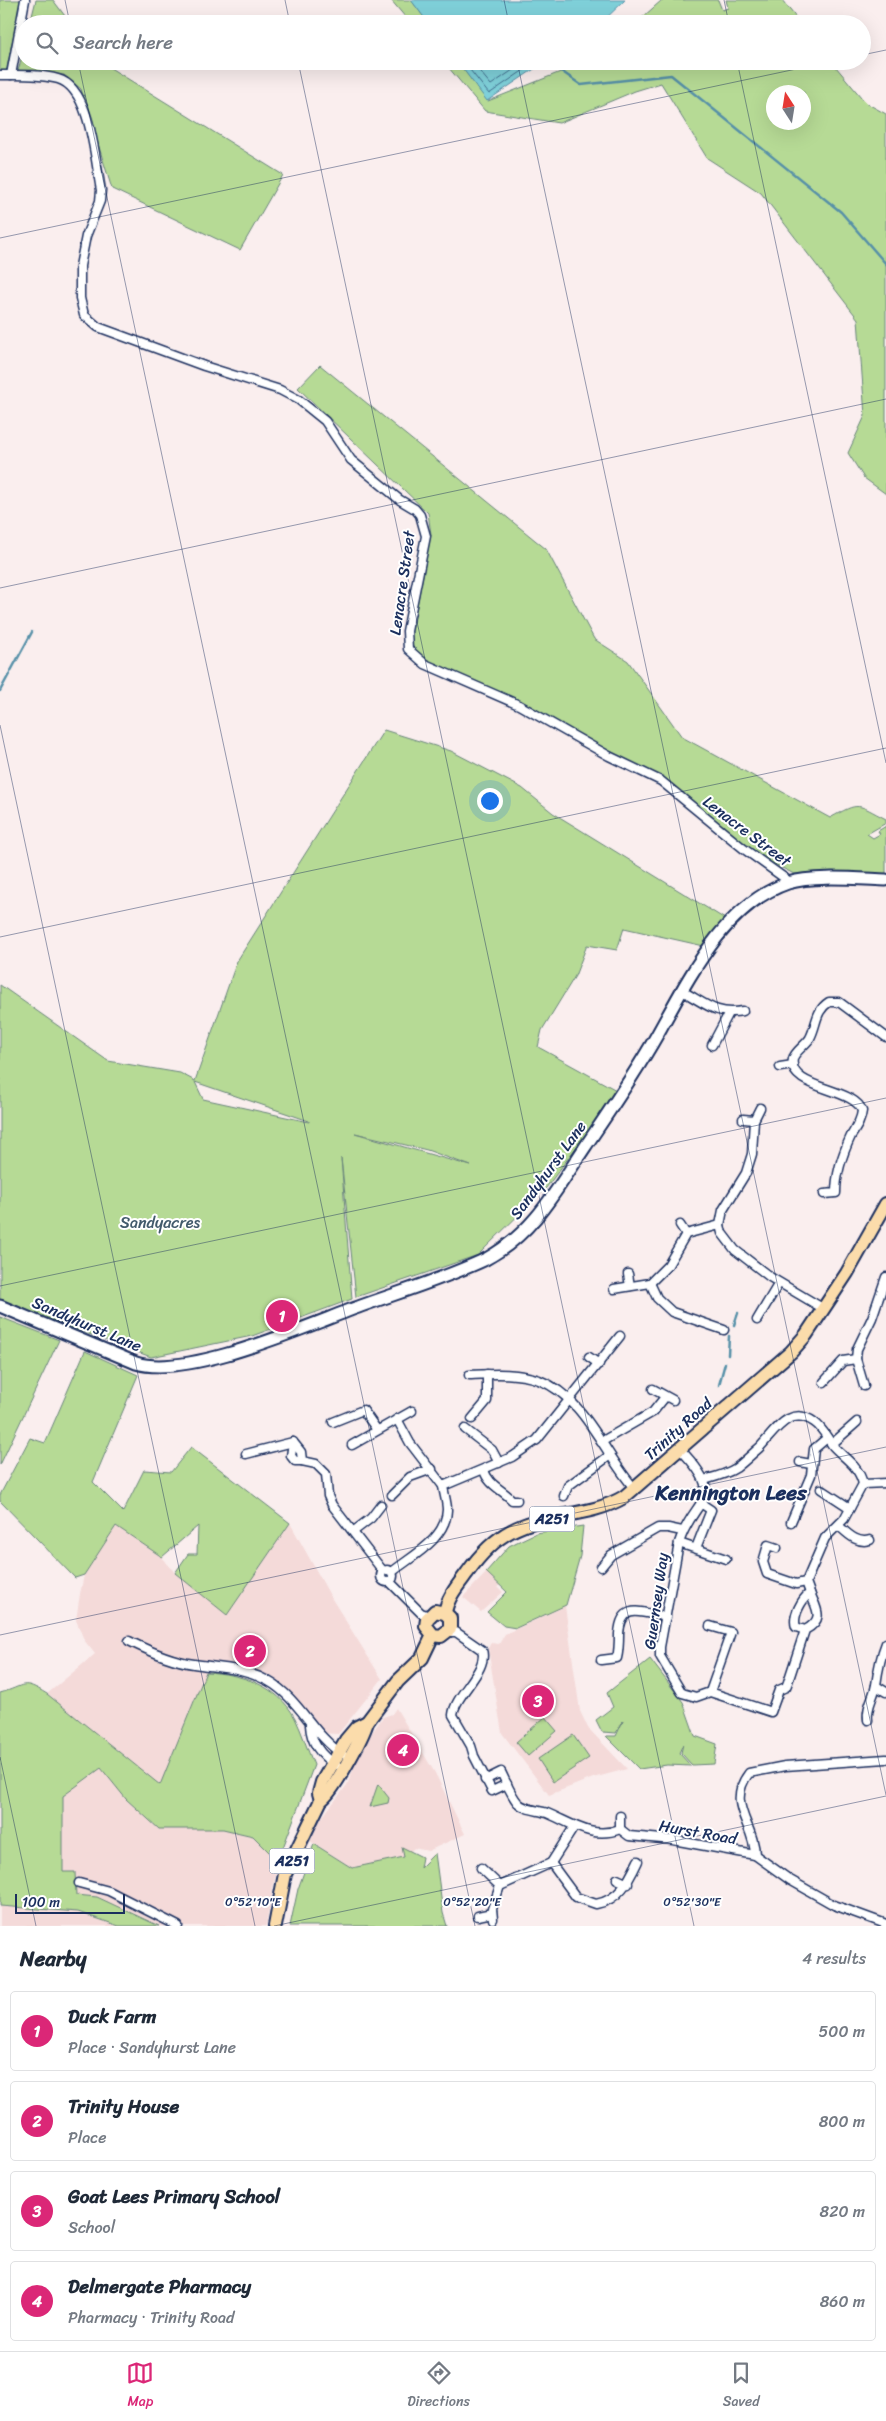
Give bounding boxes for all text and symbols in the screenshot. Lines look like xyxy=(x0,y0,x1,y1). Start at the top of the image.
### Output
search box xyxy=(15,15,871,70)
text: Search here xyxy=(73,26,173,59)
icon: search xyxy=(33,29,61,57)
north arrow xyxy=(766,85,811,130)
street label: Lenacre Street xyxy=(380,528,424,637)
your location xyxy=(477,788,503,814)
street label: Lenacre Street xyxy=(696,788,798,875)
street label: Sandyhurst Lane xyxy=(502,1114,594,1226)
park label: Sandyacres xyxy=(120,1208,201,1237)
street label: Sandyhurst Lane xyxy=(28,1288,146,1360)
pin: 1 xyxy=(266,1297,298,1335)
street label: Trinity Road xyxy=(637,1389,720,1468)
district label: Kennington Lees xyxy=(654,1474,808,1512)
road number: A251 xyxy=(530,1506,574,1532)
street label: Guernsey Way xyxy=(635,1550,677,1651)
pin: 2 xyxy=(234,1632,266,1670)
pin: 3 xyxy=(522,1682,554,1720)
pin: 4 xyxy=(387,1731,419,1769)
street label: Hurst Road xyxy=(657,1811,741,1853)
road number: A251 xyxy=(270,1848,314,1874)
text: 100 m xyxy=(22,1890,60,1915)
scale bar xyxy=(15,1891,125,1914)
text: 0°52'10"E xyxy=(225,1891,282,1913)
text: 0°52'20"E xyxy=(443,1891,502,1913)
text: 0°52'30"E xyxy=(663,1891,722,1913)
text: Nearby xyxy=(20,1940,86,1978)
text: 4 results xyxy=(802,1944,866,1973)
text: Duck Farm xyxy=(68,2000,156,2033)
text: 1 xyxy=(34,2017,40,2046)
text: 500 m xyxy=(819,2017,865,2046)
text: Place · Sandyhurst Lane xyxy=(68,2033,236,2062)
text: Trinity House xyxy=(68,2090,179,2123)
text: 2 xyxy=(32,2107,42,2136)
text: 800 m xyxy=(819,2107,865,2136)
text: Place xyxy=(68,2123,107,2152)
text: Goat Lees Primary School xyxy=(68,2180,280,2213)
text: 3 xyxy=(33,2197,41,2226)
text: 820 m xyxy=(820,2197,865,2226)
text: School xyxy=(68,2213,115,2242)
text: Delmergate Pharmacy xyxy=(68,2270,251,2303)
text: 4 xyxy=(32,2287,42,2316)
text: 860 m xyxy=(820,2287,865,2316)
text: Pharmacy · Trinity Road xyxy=(68,2303,234,2332)
tab: Map xyxy=(126,2359,154,2414)
tab: Directions xyxy=(407,2359,470,2414)
tab: Saved xyxy=(723,2359,760,2414)

